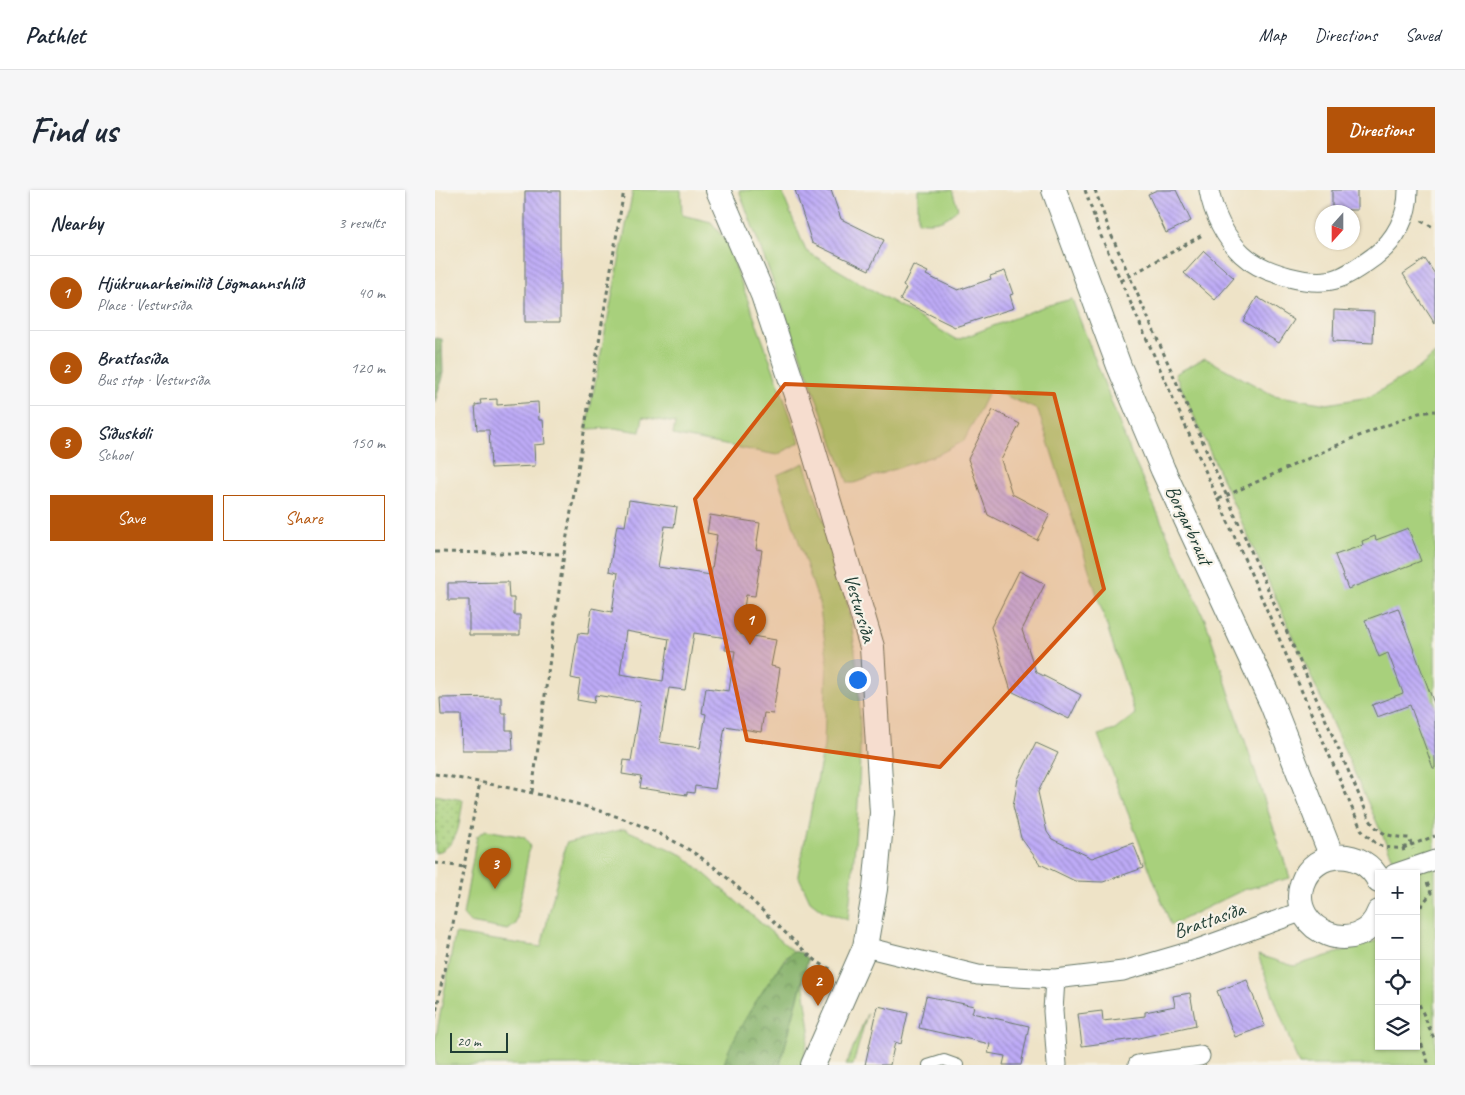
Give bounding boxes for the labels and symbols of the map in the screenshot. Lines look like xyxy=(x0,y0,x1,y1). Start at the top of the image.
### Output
north arrow xyxy=(1315,205,1360,250)
street label: Borgarbraut xyxy=(1160,481,1220,572)
street label: Vestursíða xyxy=(838,571,882,646)
pin: 1 xyxy=(734,604,766,645)
your location xyxy=(845,667,871,693)
pin: 3 xyxy=(479,848,511,889)
street label: Brattasíða xyxy=(1170,896,1249,944)
pin: 2 xyxy=(802,965,834,1006)
scale bar xyxy=(450,1030,507,1053)

